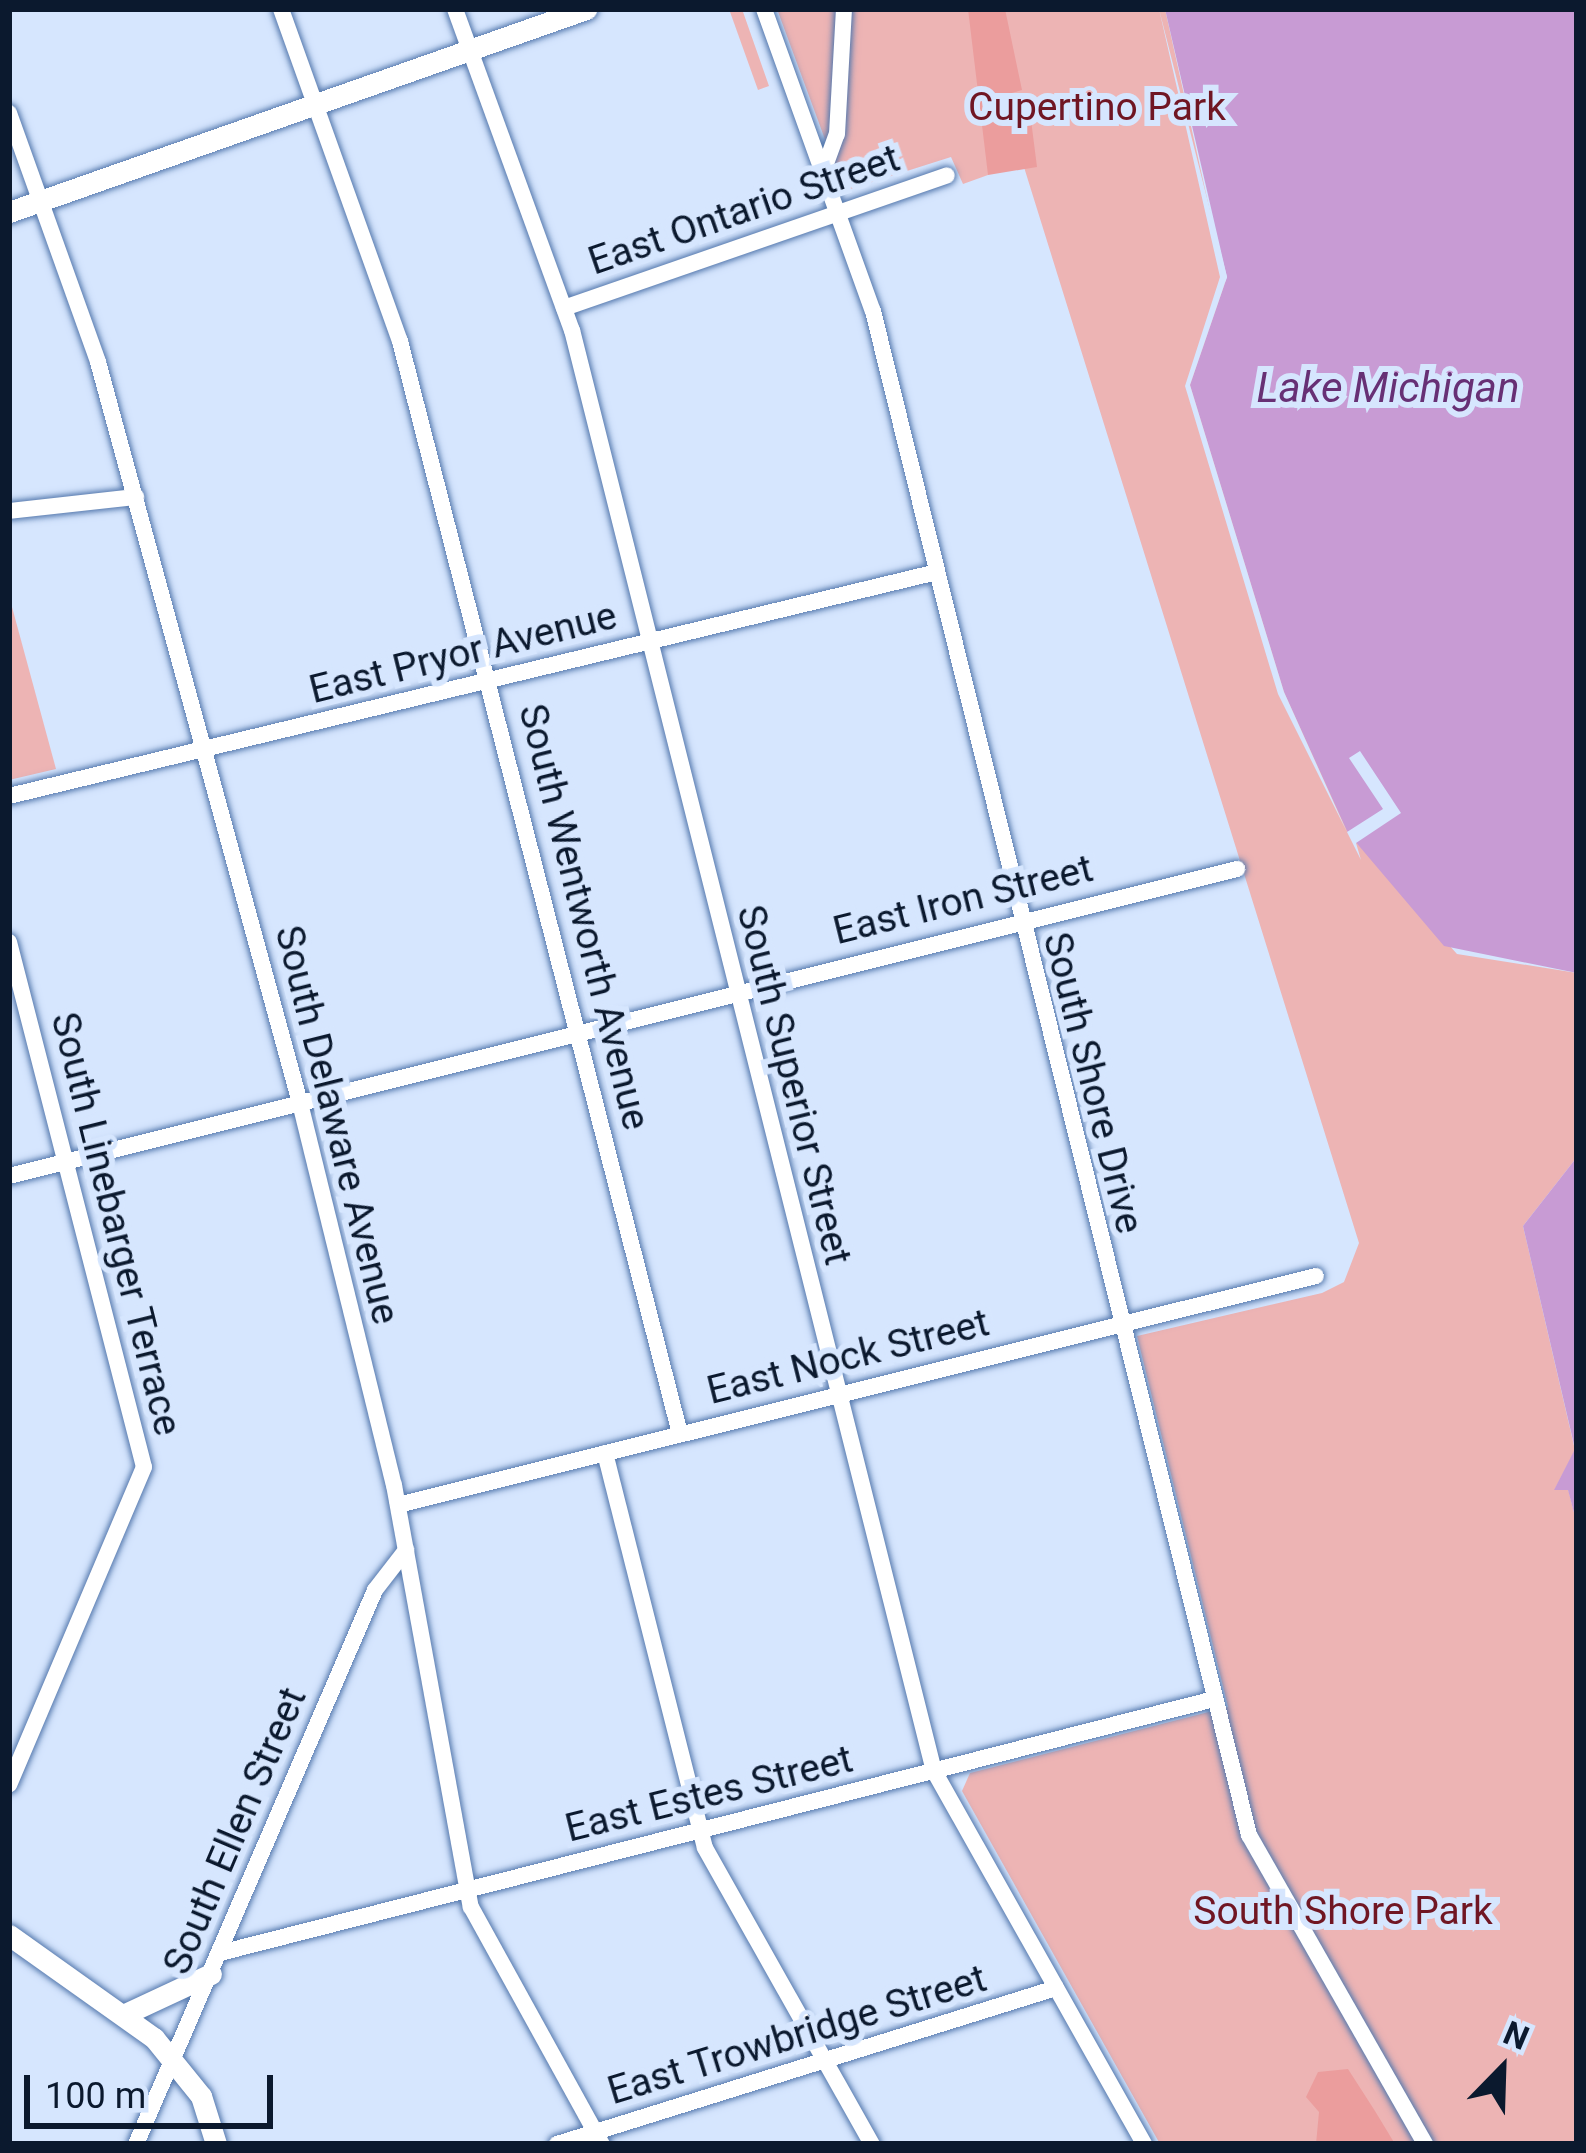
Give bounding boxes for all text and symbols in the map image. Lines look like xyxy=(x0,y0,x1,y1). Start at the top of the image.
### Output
park label: Cupertino Park xyxy=(968,84,1226,130)
street label: East Ontario Street xyxy=(582,135,906,285)
water label: Lake Michigan xyxy=(1257,363,1519,413)
street label: East Pryor Avenue xyxy=(305,592,621,714)
street label: South Wentworth Avenue xyxy=(508,699,660,1135)
street label: East Iron Street xyxy=(828,845,1098,955)
street label: South Superior Street xyxy=(727,900,861,1270)
street label: South Delaware Avenue xyxy=(265,921,409,1329)
street label: South Shore Drive xyxy=(1033,928,1153,1238)
street label: South Linebarger Terrace xyxy=(41,1007,191,1441)
street label: East Nock Street xyxy=(702,1299,994,1415)
street label: South Ellen Street xyxy=(154,1681,316,1981)
street label: East Estes Street xyxy=(561,1736,857,1852)
park label: South Shore Park xyxy=(1193,1888,1493,1934)
street label: East Trowbridge Street xyxy=(602,1955,992,2115)
north arrow xyxy=(1442,2009,1562,2129)
text: N xyxy=(1498,2013,1535,2058)
scale bar xyxy=(30,2051,279,2125)
text: 100 m xyxy=(45,2075,146,2117)

